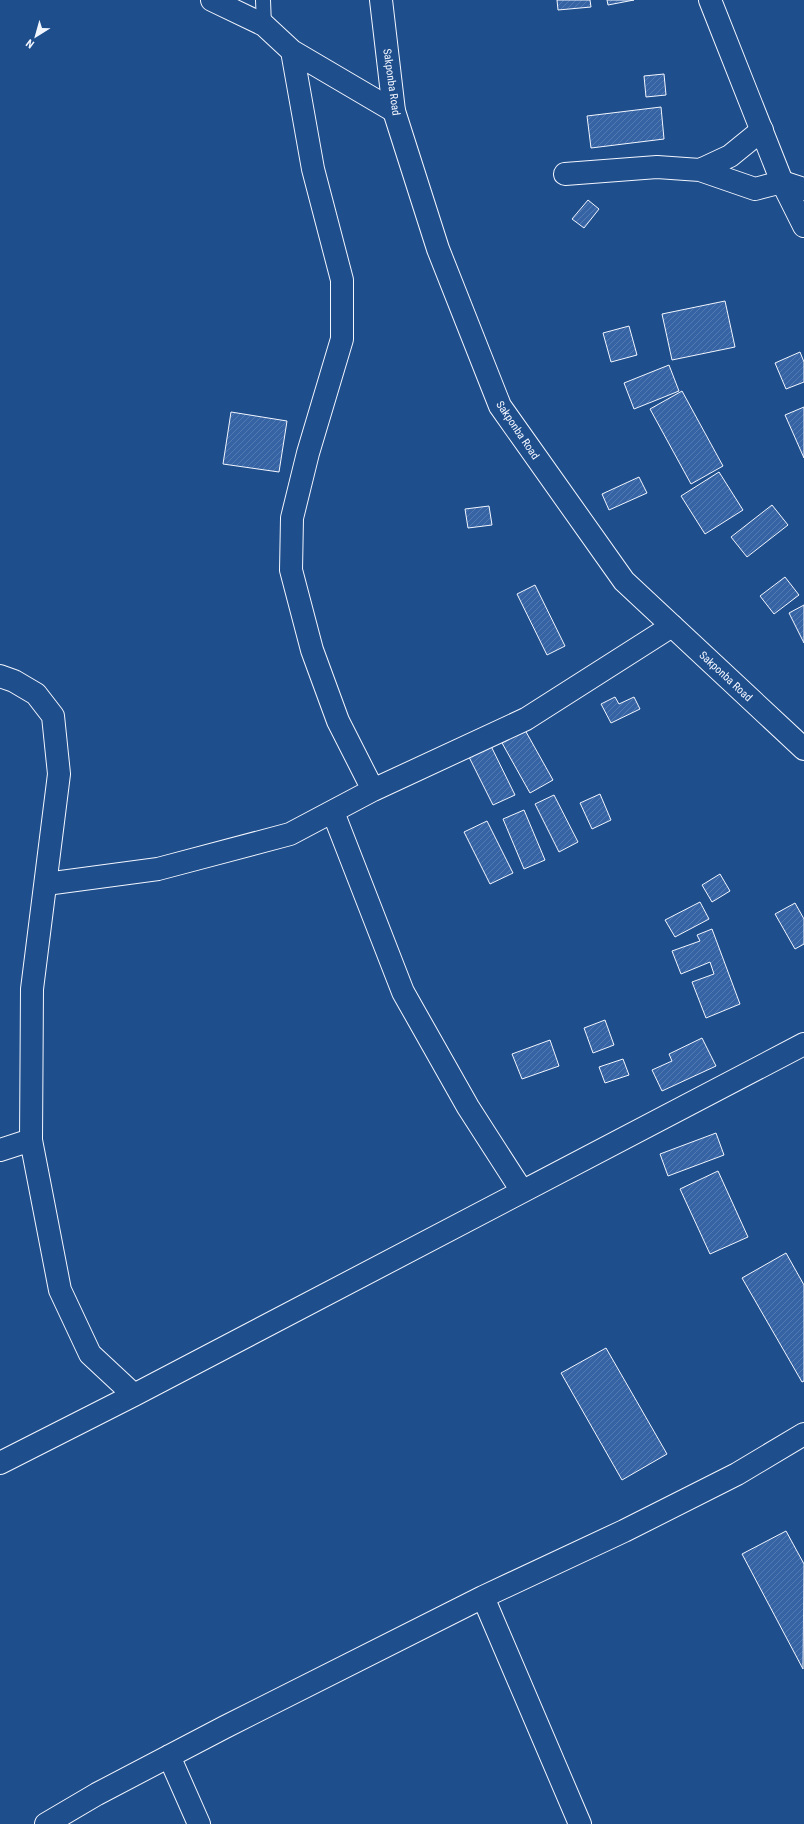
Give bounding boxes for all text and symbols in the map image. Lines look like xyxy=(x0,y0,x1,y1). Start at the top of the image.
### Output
north arrow xyxy=(16,16,56,56)
text: N xyxy=(23,36,37,51)
street label: Sakponba Road xyxy=(380,48,403,116)
street label: Sakponba Road xyxy=(493,399,542,462)
street label: Sakponba Road xyxy=(697,649,755,704)

